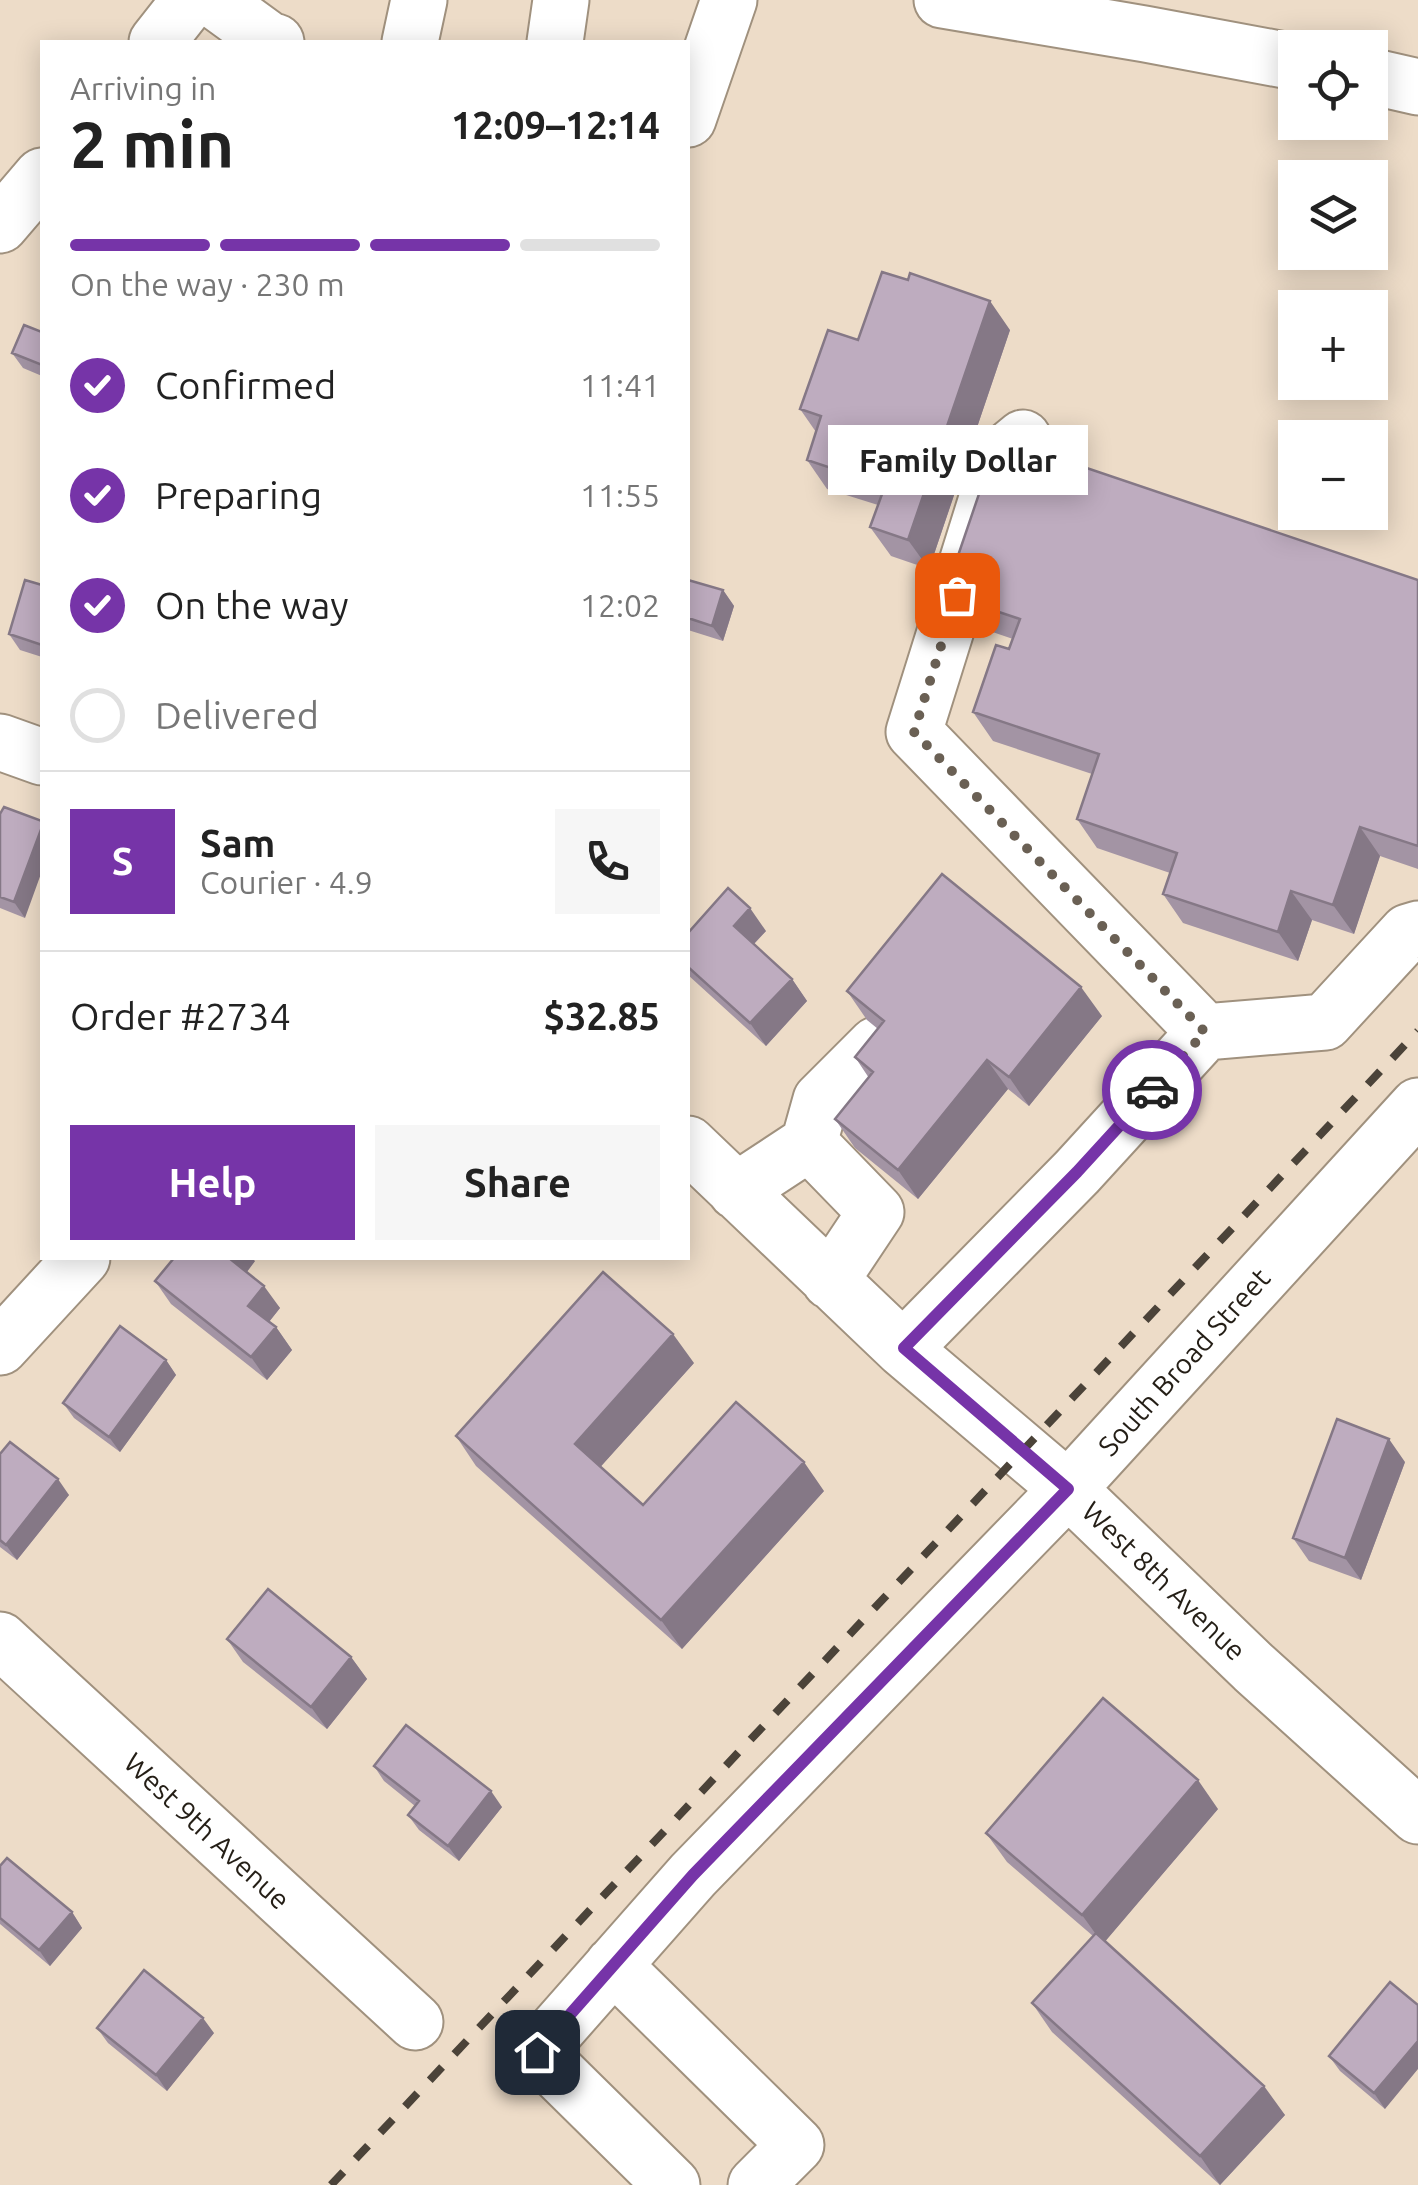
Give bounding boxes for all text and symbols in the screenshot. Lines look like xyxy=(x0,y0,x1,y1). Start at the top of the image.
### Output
map controls xyxy=(1278,30,1388,530)
button: locate xyxy=(1278,30,1388,140)
text: Arriving in xyxy=(70,70,216,106)
text: 12:09–12:14 xyxy=(451,104,660,146)
text: 2 min xyxy=(70,107,234,180)
button: layers xyxy=(1278,160,1388,270)
text: On the way · 230 m xyxy=(70,266,345,302)
button: + xyxy=(1278,290,1388,400)
icon: check xyxy=(70,358,125,413)
text: Confirmed xyxy=(155,364,336,406)
text: 11:41 xyxy=(580,367,660,403)
button: − xyxy=(1278,420,1388,530)
callout: Family Dollar xyxy=(827,425,1087,495)
text: Family Dollar xyxy=(859,442,1057,478)
icon: check xyxy=(70,468,125,523)
text: Preparing xyxy=(155,474,322,516)
text: 11:55 xyxy=(580,477,660,513)
pin xyxy=(915,553,1000,638)
icon: bag xyxy=(930,568,985,623)
icon: check xyxy=(70,578,125,633)
text: On the way xyxy=(155,584,348,626)
text: 12:02 xyxy=(580,587,660,623)
text: Delivered xyxy=(155,694,319,736)
button: phone xyxy=(555,809,660,914)
text: Sam xyxy=(200,822,275,864)
text: S xyxy=(112,840,133,882)
text: Courier · 4.9 xyxy=(200,864,373,900)
text: Order #2734 xyxy=(70,995,291,1037)
text: $32.85 xyxy=(543,995,660,1037)
courier xyxy=(1102,1040,1202,1140)
icon: car xyxy=(1125,1063,1180,1118)
button: Help xyxy=(70,1125,355,1240)
button: Share xyxy=(375,1125,660,1240)
street label: South Broad Street xyxy=(1092,1262,1276,1461)
street label: West 8th Avenue xyxy=(1077,1495,1252,1666)
street label: West 9th Avenue xyxy=(118,1746,296,1915)
pin xyxy=(495,2010,580,2095)
icon: home xyxy=(510,2025,565,2080)

